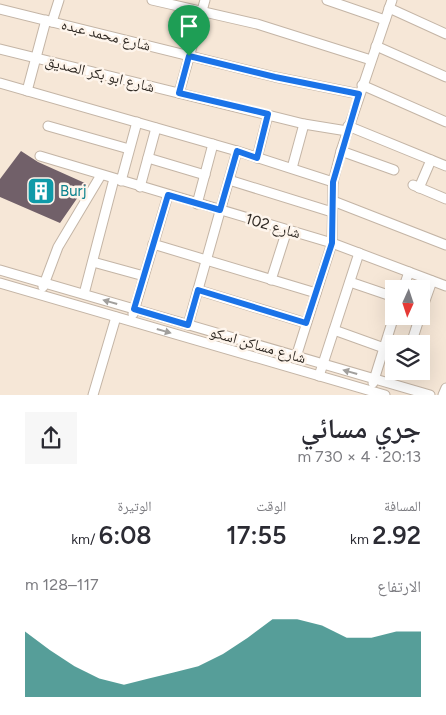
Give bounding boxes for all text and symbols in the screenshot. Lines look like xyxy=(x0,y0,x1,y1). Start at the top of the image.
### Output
pin xyxy=(168,5,210,56)
icon: arrive xyxy=(175,12,203,40)
street label: شارع محمد عبده xyxy=(59,15,153,56)
street label: شارع ابو بكر الصديق xyxy=(43,52,156,97)
building icon: Burj xyxy=(26,176,56,206)
place label: Burj xyxy=(60,182,87,200)
street label: شارع 102 xyxy=(243,210,303,243)
north arrow xyxy=(385,280,430,325)
map controls xyxy=(385,280,430,380)
one-way arrow xyxy=(102,297,117,305)
street label: شارع مساكن اسكو xyxy=(208,323,308,368)
one-way arrow xyxy=(157,327,172,335)
button: layers xyxy=(385,335,430,380)
one-way arrow xyxy=(342,367,357,375)
text: جري مسائي xyxy=(300,411,421,445)
button: share xyxy=(25,412,77,464)
text: 20:13 · 4 × 730 m xyxy=(298,447,421,466)
text: الوتيرة xyxy=(118,498,152,515)
text: الوقت xyxy=(256,498,286,515)
text: المسافة xyxy=(384,498,421,515)
text: 6:08 xyxy=(99,520,152,550)
text: 17:55 xyxy=(226,520,286,550)
text: 2.92 xyxy=(372,520,421,550)
text: /km xyxy=(71,531,99,548)
text: km xyxy=(350,531,372,548)
text: 117–128 m xyxy=(25,575,99,594)
text: الارتفاع xyxy=(377,577,421,596)

